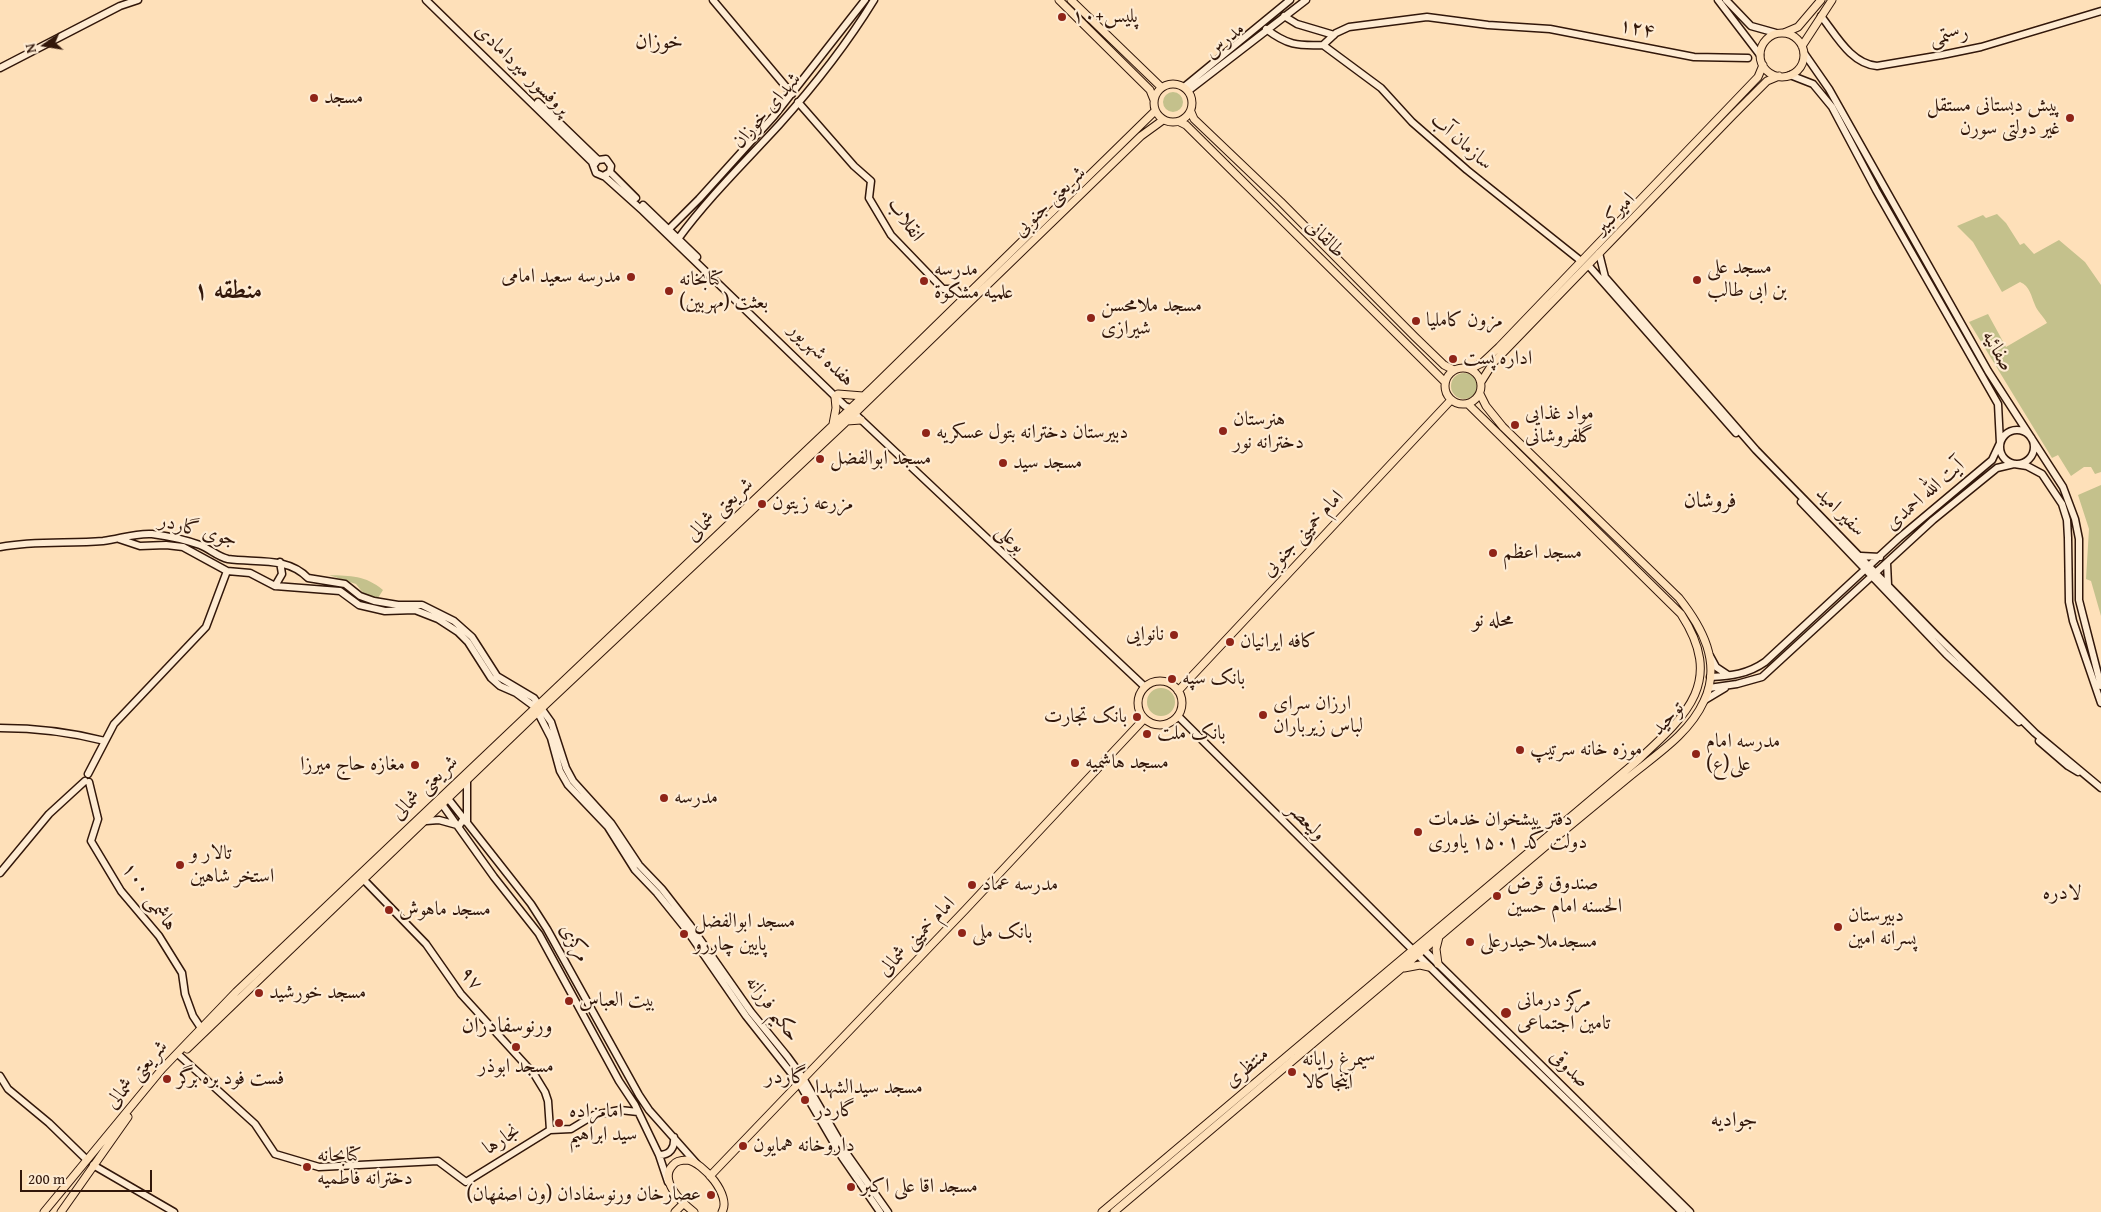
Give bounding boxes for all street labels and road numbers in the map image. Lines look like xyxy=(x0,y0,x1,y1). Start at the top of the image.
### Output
street label: ۱۲۴ xyxy=(1617,14,1657,44)
street label: مدرس xyxy=(1200,18,1250,64)
street label: پروفسور میردامادی xyxy=(470,19,574,121)
street label: رستمی xyxy=(1928,21,1970,51)
street label: شهدای خوزان xyxy=(727,68,807,154)
street label: سازمان آب xyxy=(1425,108,1497,176)
street label: شریعتی جنوبی xyxy=(1009,162,1091,242)
street label: امیرکبیر xyxy=(1589,188,1641,240)
street label: انقلاب xyxy=(881,193,929,247)
street label: طالقانی xyxy=(1300,214,1350,264)
street label: هفده شهریور xyxy=(783,318,859,392)
street label: صفائیه xyxy=(1976,326,2018,376)
street label: آیت الله احمدی xyxy=(1880,454,1970,536)
street label: شریعتی شمالی xyxy=(681,473,759,547)
street label: سفیر امید xyxy=(1810,482,1870,542)
street label: امام خمینی جنوبی xyxy=(1257,486,1349,582)
street label: جوی گاردر xyxy=(156,509,240,553)
street label: بوعلی xyxy=(990,519,1030,559)
street label: توحید xyxy=(1646,697,1690,741)
street label: شریعتی شمالی xyxy=(387,750,463,826)
street label: ولیعصر xyxy=(1282,798,1330,846)
street label: هاشمی ۱۰۰ xyxy=(116,858,182,936)
street label: امام خمینی شمالی xyxy=(873,892,961,982)
street label: مرکزی xyxy=(554,919,594,967)
street label: ۹۷ xyxy=(454,962,488,996)
street label: حکیم فرزانه xyxy=(740,971,804,1047)
street label: شریعتی شمالی xyxy=(101,1036,173,1114)
street label: منتظری xyxy=(1220,1043,1274,1093)
street label: صدوقی xyxy=(1544,1045,1594,1093)
street label: نجارها xyxy=(479,1119,525,1161)

